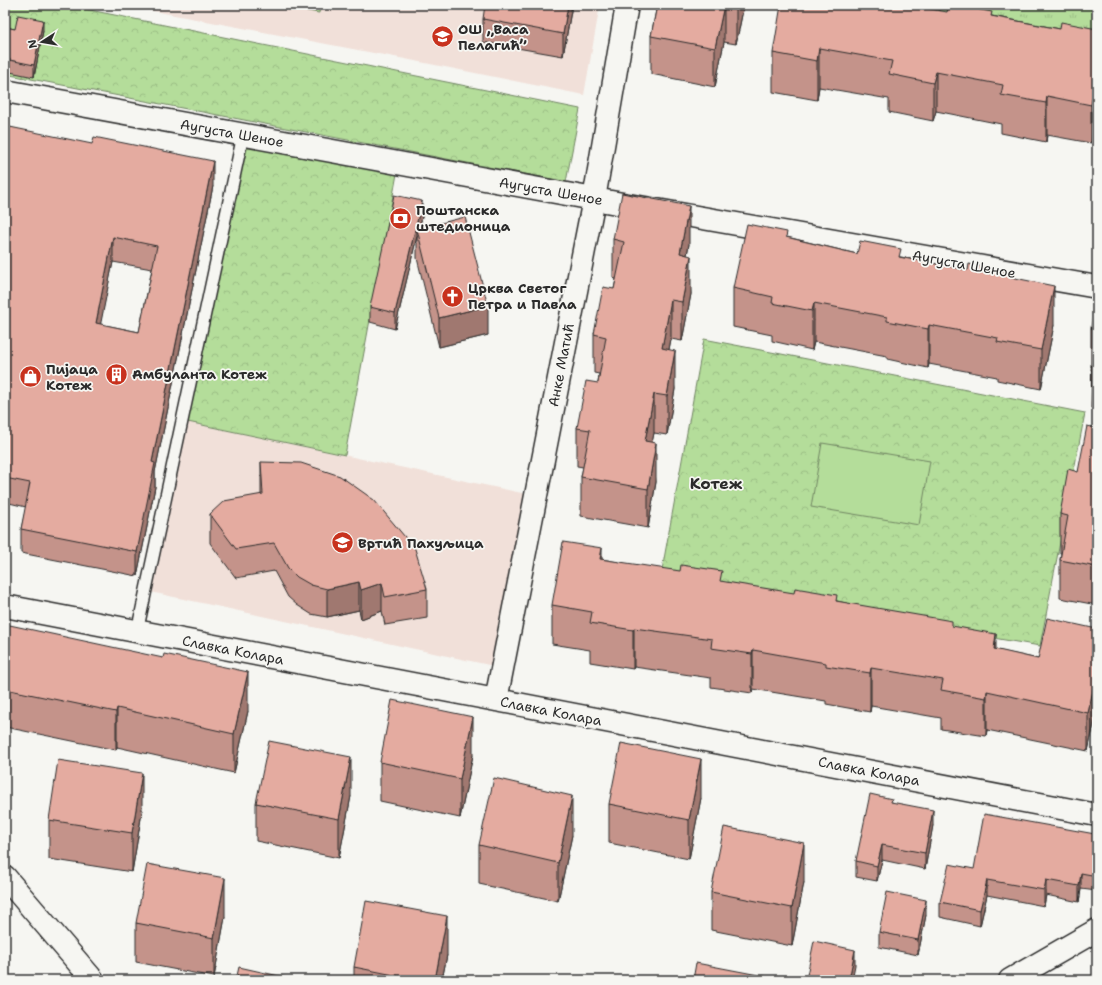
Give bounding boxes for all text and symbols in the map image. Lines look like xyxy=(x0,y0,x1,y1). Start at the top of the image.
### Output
place label: ОШ „Васа Пелагић” xyxy=(458,20,529,54)
north arrow xyxy=(22,22,62,62)
school or university icon: ОШ „Васа Пелагић” xyxy=(429,24,455,50)
text: N xyxy=(24,38,41,50)
street label: Аугуста Шеное xyxy=(179,115,285,151)
street label: Аугуста Шеное xyxy=(498,173,604,209)
place label: Поштанска штедионица xyxy=(416,201,511,235)
bank icon: Поштанска штедионица xyxy=(388,205,414,231)
street label: Аугуста Шеное xyxy=(911,246,1017,282)
place label: Црква Светог Петра и Павла xyxy=(468,279,577,313)
church icon: Црква Светог Петра и Павла xyxy=(439,283,465,309)
street label: Анке Матић xyxy=(544,322,578,408)
place label: Пијаца Котеж xyxy=(46,360,98,394)
building icon: Амбуланта Котеж xyxy=(103,361,129,387)
shop icon: Пијаца Котеж xyxy=(18,364,44,390)
place label: Амбуланта Котеж xyxy=(132,365,267,383)
district label: Котеж xyxy=(690,473,743,494)
school or university icon: Вртић Пахуљица xyxy=(329,530,355,556)
place label: Вртић Пахуљица xyxy=(358,534,484,552)
street label: Славка Колара xyxy=(181,631,286,669)
street label: Славка Колара xyxy=(499,692,604,730)
street label: Славка Колара xyxy=(817,752,922,790)

